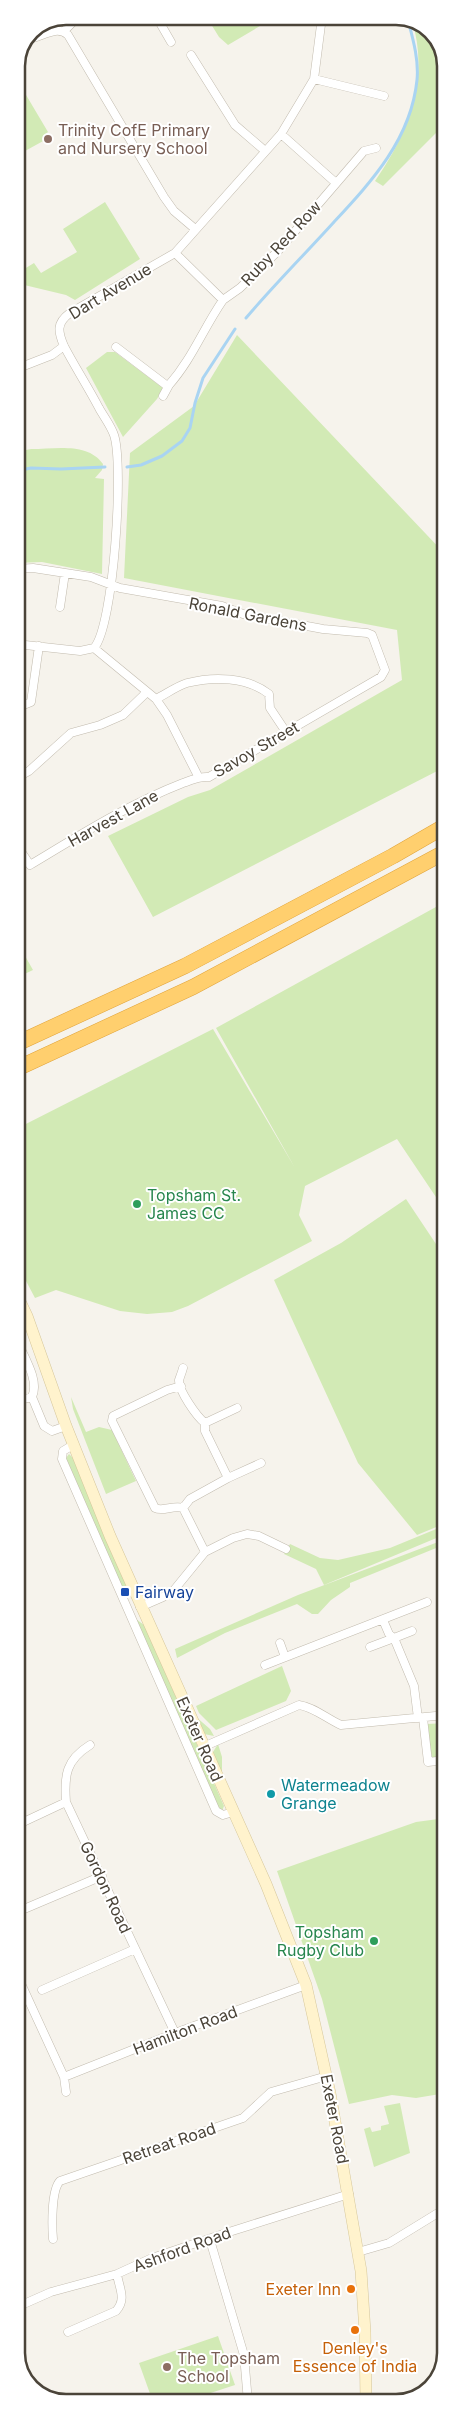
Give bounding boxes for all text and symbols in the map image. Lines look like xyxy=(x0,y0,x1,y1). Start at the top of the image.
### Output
place label: Trinity CofE Primary and Nursery School xyxy=(58,120,210,158)
marker: Trinity CofE Primary and Nursery School xyxy=(42,133,54,145)
street label: Ruby Red Row xyxy=(237,196,325,290)
street label: Dart Avenue xyxy=(65,259,155,323)
street label: Ronald Gardens xyxy=(187,593,309,635)
street label: Savoy Street xyxy=(210,716,302,782)
street label: Harvest Lane xyxy=(64,785,162,851)
place label: Topsham St. James CC xyxy=(147,1185,241,1223)
marker: Topsham St. James CC xyxy=(131,1198,143,1210)
place label: Fairway xyxy=(135,1582,194,1602)
marker: Fairway xyxy=(119,1586,131,1598)
street label: Exeter Road xyxy=(172,1693,228,1785)
place label: Watermeadow Grange xyxy=(281,1775,390,1813)
marker: Watermeadow Grange xyxy=(265,1788,277,1800)
street label: Gordon Road xyxy=(76,1838,136,1936)
place label: Topsham Rugby Club xyxy=(277,1922,364,1960)
marker: Topsham Rugby Club xyxy=(368,1935,380,1947)
street label: Hamilton Road xyxy=(130,2001,240,2059)
street label: Exeter Road xyxy=(317,2073,353,2165)
street label: Retreat Road xyxy=(120,2118,218,2168)
street label: Ashford Road xyxy=(130,2222,234,2276)
place label: Exeter Inn xyxy=(266,2279,341,2299)
marker: Exeter Inn xyxy=(345,2283,357,2295)
marker: Denley's Essence of India xyxy=(349,2324,361,2336)
place label: Denley's Essence of India xyxy=(293,2338,417,2376)
place label: The Topsham School xyxy=(177,2348,280,2386)
marker: The Topsham School xyxy=(161,2361,173,2373)

